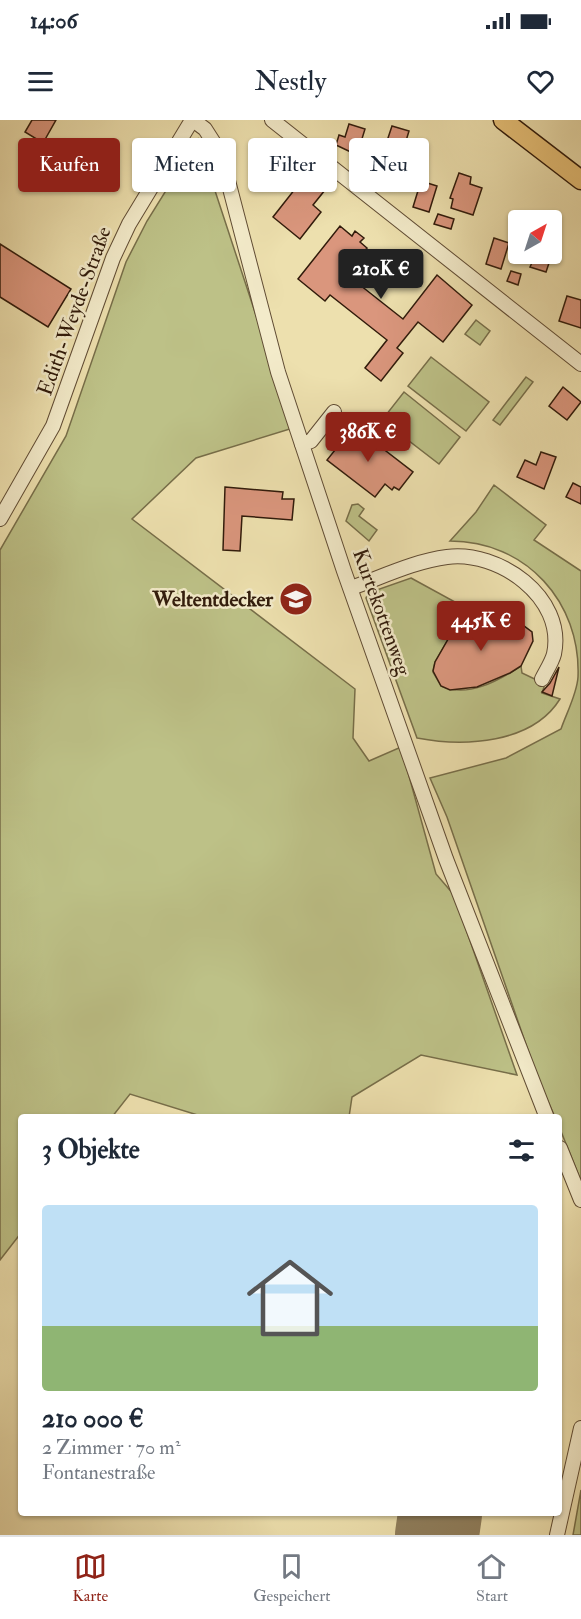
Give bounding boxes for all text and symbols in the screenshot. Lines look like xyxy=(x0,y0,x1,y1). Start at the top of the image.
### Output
text: 14:06 xyxy=(30,7,78,35)
icon: menu xyxy=(24,65,57,98)
text: Nestly xyxy=(255,65,326,98)
icon: heart xyxy=(524,65,557,98)
chip: Kaufen xyxy=(18,138,120,192)
chip: Mieten xyxy=(132,138,236,192)
chip: Filter xyxy=(248,138,337,192)
chip: Neu xyxy=(349,138,429,192)
north arrow xyxy=(508,210,562,264)
map controls xyxy=(508,210,562,264)
street label: Edith-Weyde-Straße xyxy=(31,223,118,399)
pin: 210K € xyxy=(332,249,430,300)
text: 210K € xyxy=(352,256,410,281)
pin: 386K € xyxy=(319,412,417,463)
text: 386K € xyxy=(339,419,397,444)
street label: Kurtekottenweg xyxy=(346,545,417,680)
school or university icon: Weltentdecker xyxy=(278,581,314,617)
place label: Weltentdecker xyxy=(152,586,274,613)
pin: 445K € xyxy=(432,601,530,652)
text: 445K € xyxy=(451,608,511,633)
text: 3 Objekte xyxy=(42,1134,140,1166)
icon: filters xyxy=(505,1134,538,1167)
icon: home xyxy=(236,1244,344,1352)
text: 210 000 € xyxy=(42,1403,144,1435)
text: 2 Zimmer · 70 m² xyxy=(42,1435,181,1460)
text: Fontanestraße xyxy=(42,1460,155,1485)
tab: Karte xyxy=(73,1550,108,1606)
tab: Gespeichert xyxy=(253,1550,330,1606)
tab: Start xyxy=(475,1550,508,1606)

